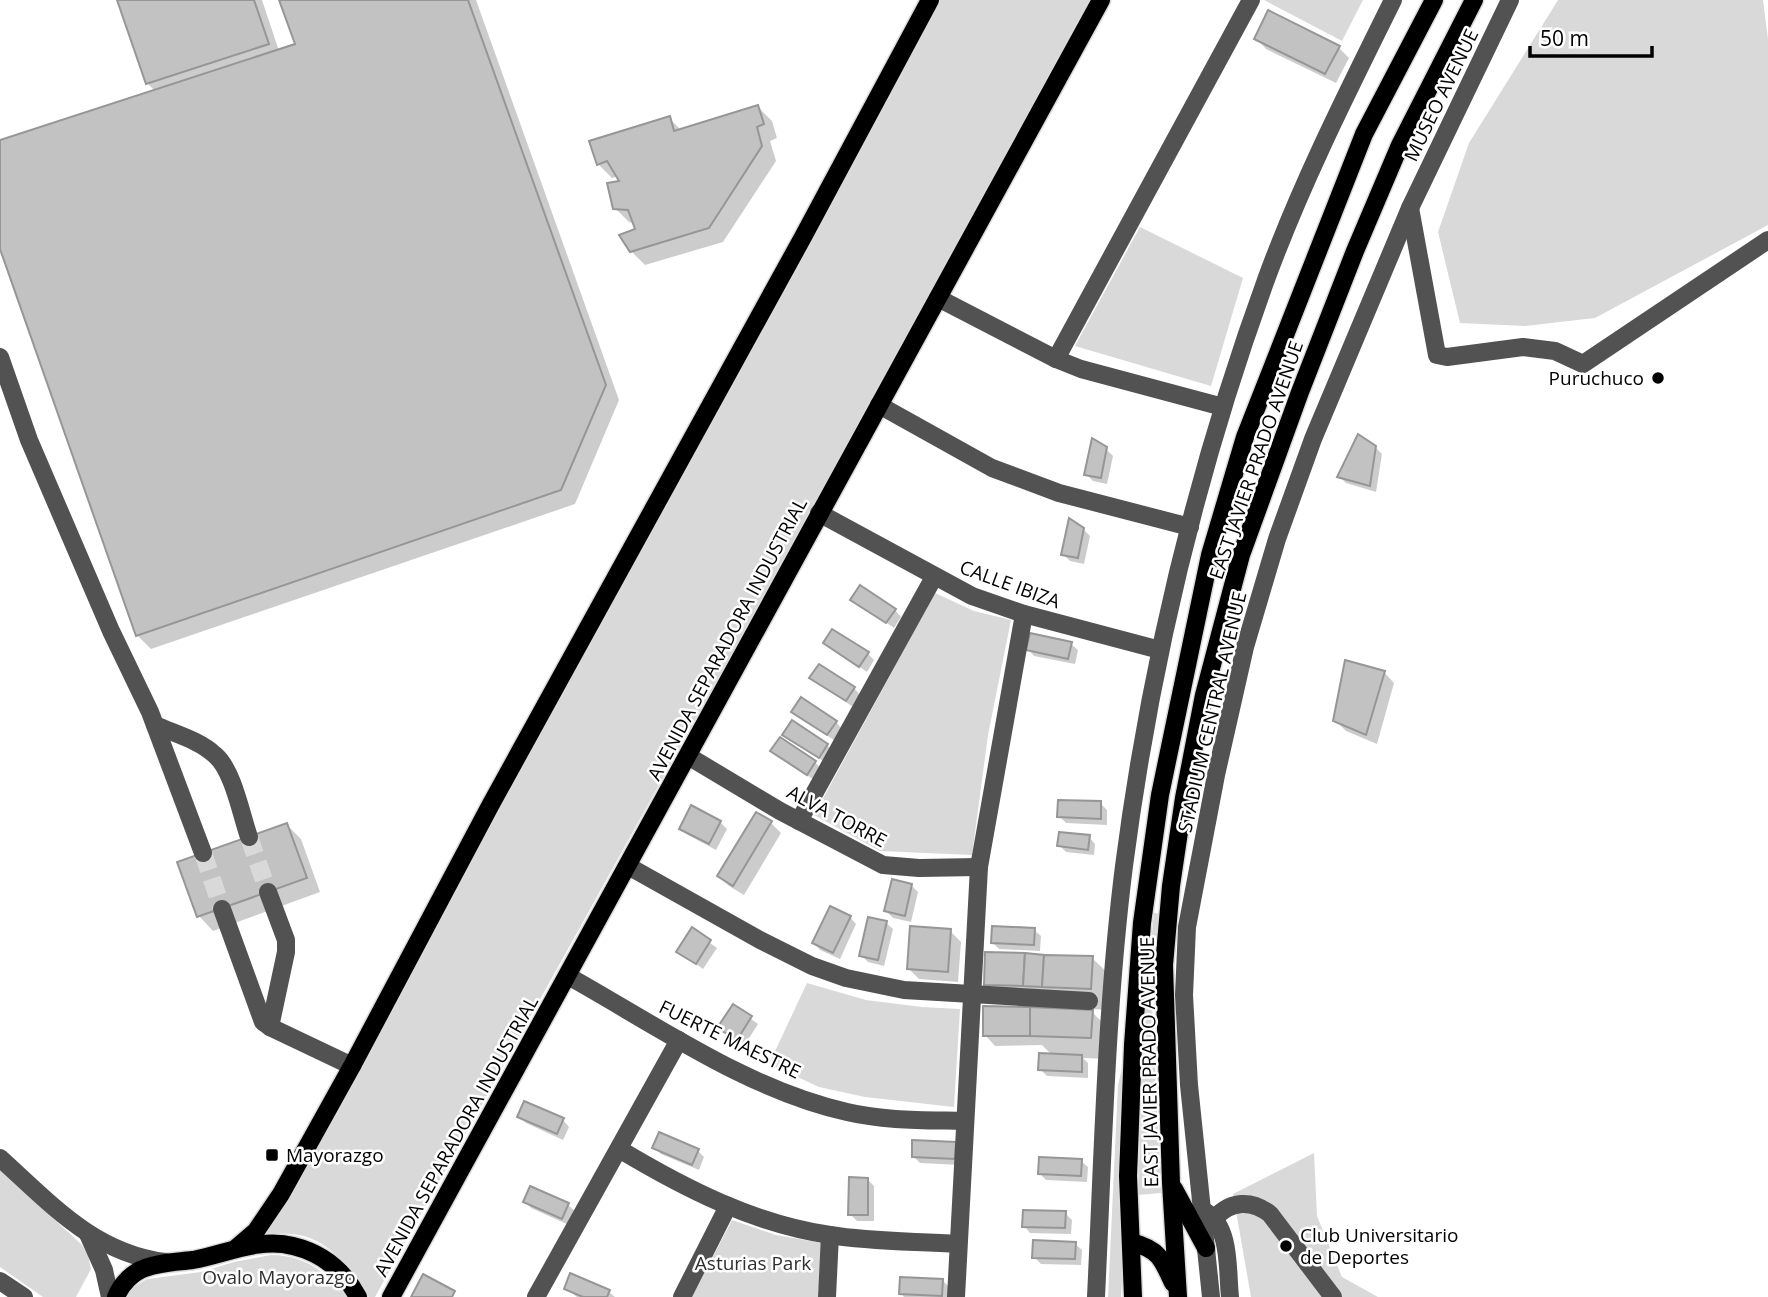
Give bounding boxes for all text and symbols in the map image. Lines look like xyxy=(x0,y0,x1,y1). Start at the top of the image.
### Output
scale bar xyxy=(1530,14,1652,58)
street label: MUSEO AVENUE xyxy=(1398,24,1484,166)
text: 50 m xyxy=(1540,24,1589,52)
street label: EAST JAVIER PRADO AVENUE xyxy=(1203,337,1309,583)
place label: Puruchuco xyxy=(1549,365,1644,391)
marker: Puruchuco xyxy=(1650,370,1666,386)
street label: AVENIDA SEPARADORA INDUSTRIAL xyxy=(641,493,813,785)
street label: CALLE IBIZA xyxy=(956,554,1064,614)
street label: STADIUM CENTRAL AVENUE xyxy=(1172,589,1252,835)
street label: ALVA TORRE xyxy=(783,779,891,853)
street label: EAST JAVIER PRADO AVENUE xyxy=(1134,936,1164,1188)
street label: AVENIDA SEPARADORA INDUSTRIAL xyxy=(368,991,544,1281)
street label: FUERTE MAESTRE xyxy=(655,993,805,1085)
place label: Mayorazgo xyxy=(286,1142,384,1168)
marker: Mayorazgo xyxy=(264,1147,280,1163)
place label: Club Universitario de Deportes xyxy=(1300,1222,1458,1270)
marker: Club Universitario de Deportes xyxy=(1278,1238,1294,1254)
park label: Asturias Park xyxy=(695,1250,811,1276)
park label: Ovalo Mayorazgo xyxy=(202,1264,356,1290)

